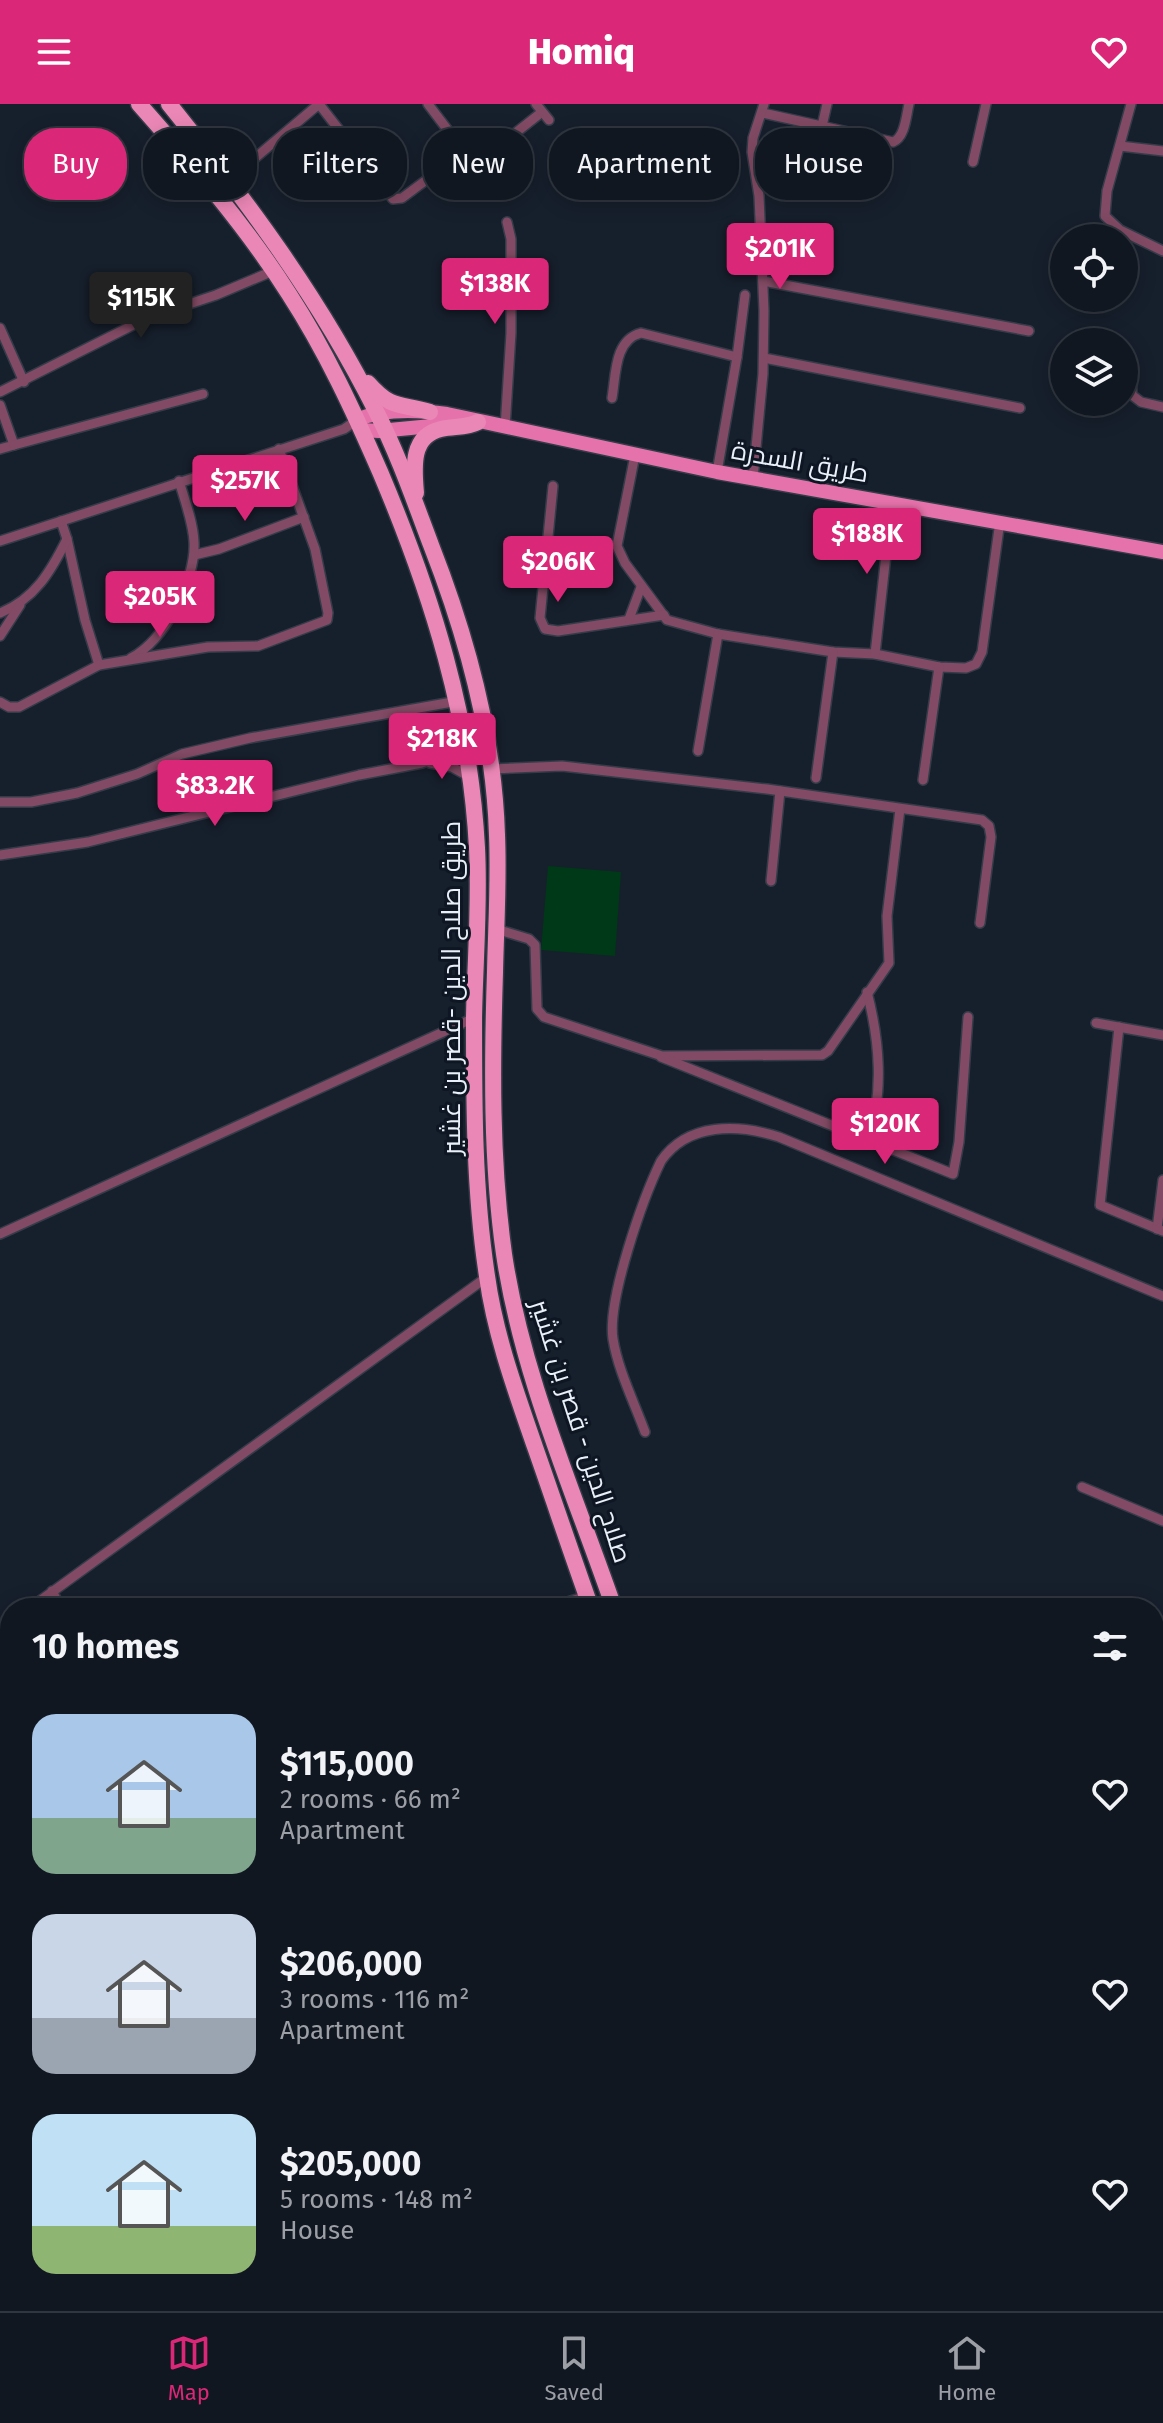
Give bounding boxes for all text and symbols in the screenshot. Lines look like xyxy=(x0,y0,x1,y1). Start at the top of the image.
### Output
icon: menu xyxy=(32,30,76,74)
text: Homiq xyxy=(528,30,635,74)
icon: heart xyxy=(1087,30,1131,74)
chip: Buy xyxy=(24,128,127,200)
chip: Rent xyxy=(143,128,257,200)
chip: Filters xyxy=(273,128,407,200)
chip: New xyxy=(423,128,533,200)
chip: Apartment xyxy=(549,128,739,200)
chip: House xyxy=(755,128,892,200)
pin: $201K xyxy=(724,223,836,291)
map controls xyxy=(1050,224,1138,416)
button: locate xyxy=(1050,224,1138,312)
text: $201K xyxy=(745,233,815,264)
pin: $138K xyxy=(439,258,551,326)
text: $138K xyxy=(460,268,530,299)
pin: $115K xyxy=(85,272,197,340)
text: $115K xyxy=(107,282,175,313)
button: layers xyxy=(1050,328,1138,416)
street label: طريق السدرة xyxy=(729,435,871,489)
pin: $257K xyxy=(189,455,301,523)
text: $257K xyxy=(210,465,280,496)
pin: $188K xyxy=(811,508,923,576)
text: $188K xyxy=(831,518,903,549)
pin: $206K xyxy=(502,536,614,604)
text: $206K xyxy=(521,546,595,577)
pin: $205K xyxy=(104,571,216,639)
text: $205K xyxy=(123,581,197,612)
pin: $218K xyxy=(386,713,498,781)
text: $218K xyxy=(407,723,477,754)
pin: $83.2K xyxy=(150,760,280,828)
text: $83.2K xyxy=(175,770,255,801)
street label: طريق صلاح الدين -قصر بن غشير xyxy=(436,821,468,1157)
pin: $120K xyxy=(829,1098,941,1166)
text: $120K xyxy=(850,1108,920,1139)
street label: صلاح الدين - قصر بن غشير xyxy=(522,1293,638,1567)
icon: filters xyxy=(1088,1624,1132,1668)
text: 10 homes xyxy=(32,1626,179,1667)
text: $115,000 xyxy=(280,1743,414,1784)
icon: home xyxy=(96,1746,192,1842)
icon: heart xyxy=(1088,1772,1132,1816)
text: 2 rooms · 66 m² xyxy=(280,1784,461,1815)
text: Apartment xyxy=(280,1815,405,1846)
text: $206,000 xyxy=(280,1943,422,1984)
icon: home xyxy=(96,1946,192,2042)
icon: heart xyxy=(1088,1972,1132,2016)
text: 3 rooms · 116 m² xyxy=(280,1984,469,2015)
text: Apartment xyxy=(280,2015,405,2046)
text: $205,000 xyxy=(280,2143,421,2184)
icon: home xyxy=(96,2146,192,2242)
icon: heart xyxy=(1088,2172,1132,2216)
text: 5 rooms · 148 m² xyxy=(280,2184,473,2215)
text: House xyxy=(280,2215,354,2246)
tab: Map xyxy=(167,2331,211,2406)
tab: Saved xyxy=(544,2331,604,2406)
tab: Home xyxy=(938,2331,996,2406)

